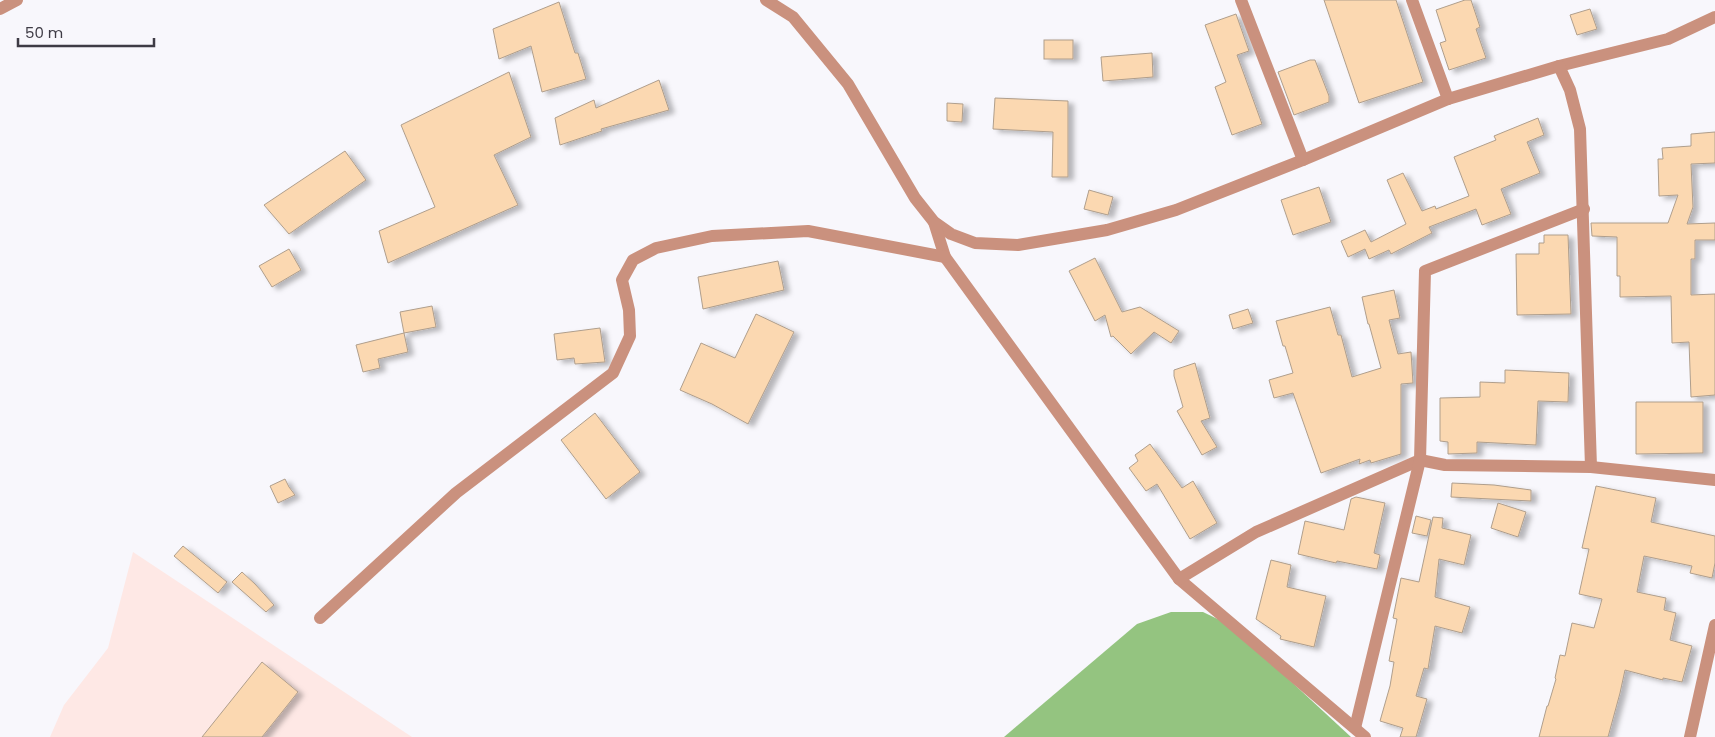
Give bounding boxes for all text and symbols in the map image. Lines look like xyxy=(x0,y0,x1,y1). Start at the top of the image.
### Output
scale bar xyxy=(18,15,154,47)
text: 50 m xyxy=(25,22,63,43)

